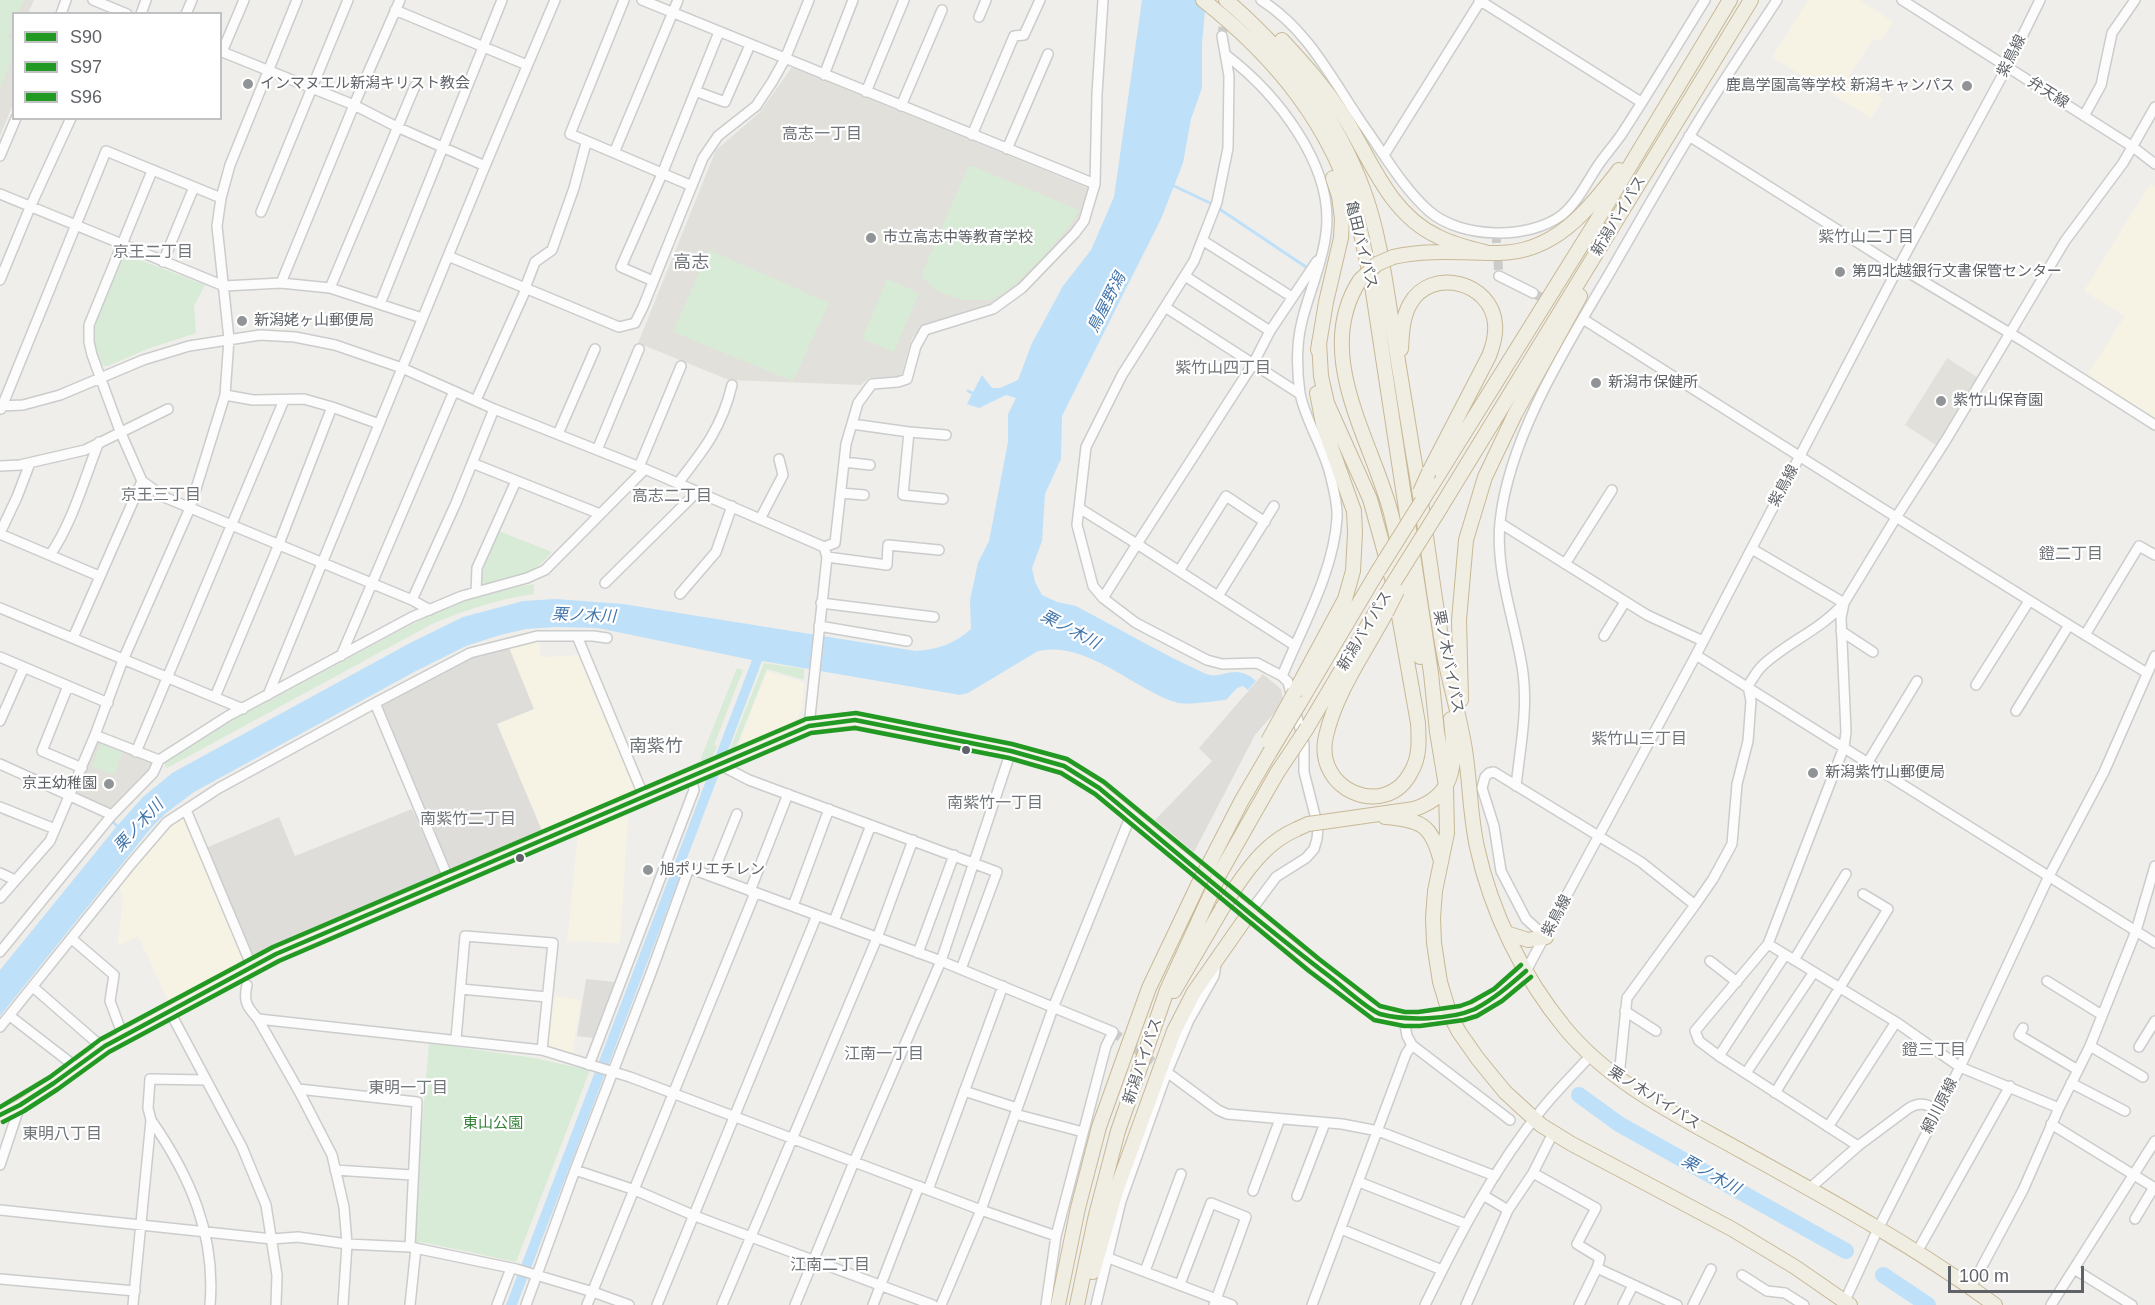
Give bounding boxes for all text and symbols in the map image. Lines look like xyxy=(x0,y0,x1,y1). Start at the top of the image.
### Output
legend xyxy=(12,12,222,120)
text: S90 xyxy=(70,27,102,47)
street label: 紫鳥線 xyxy=(1994,32,2030,80)
text: S97 xyxy=(70,57,102,77)
street label: 弁天線 xyxy=(2024,73,2072,113)
place label: インマヌエル新潟キリスト教会 xyxy=(260,75,470,93)
marker: インマヌエル新潟キリスト教会 xyxy=(241,77,255,91)
place label: 鹿島学園高等学校 新潟キャンパス xyxy=(1726,77,1955,95)
marker: 鹿島学園高等学校 新潟キャンパス xyxy=(1960,79,1974,93)
text: S96 xyxy=(70,87,102,107)
district label: 高志一丁目 xyxy=(782,125,862,145)
street label: 新潟バイパス xyxy=(1588,173,1650,259)
street label: 亀田バイパス xyxy=(1341,199,1381,291)
district label: 紫竹山二丁目 xyxy=(1818,228,1914,248)
place label: 市立高志中等教育学校 xyxy=(883,229,1033,247)
marker: 市立高志中等教育学校 xyxy=(864,231,878,245)
district label: 京王二丁目 xyxy=(113,243,193,263)
district label: 高志 xyxy=(673,252,709,274)
place label: 第四北越銀行文書保管センター xyxy=(1852,263,2062,281)
marker: 第四北越銀行文書保管センター xyxy=(1833,265,1847,279)
water label: 鳥屋野潟 xyxy=(1084,270,1130,336)
place label: 新潟姥ヶ山郵便局 xyxy=(254,312,374,330)
marker: 新潟姥ヶ山郵便局 xyxy=(235,314,249,328)
district label: 紫竹山四丁目 xyxy=(1175,359,1271,379)
place label: 新潟市保健所 xyxy=(1608,374,1698,392)
marker: 新潟市保健所 xyxy=(1589,376,1603,390)
place label: 紫竹山保育園 xyxy=(1953,392,2043,410)
marker: 紫竹山保育園 xyxy=(1934,394,1948,408)
street label: 紫鳥線 xyxy=(1765,462,1803,510)
district label: 京王三丁目 xyxy=(121,486,201,506)
district label: 高志二丁目 xyxy=(632,487,712,507)
district label: 鐙二丁目 xyxy=(2039,545,2103,565)
street label: 新潟バイパス xyxy=(1334,588,1396,674)
water label: 栗ノ木川 xyxy=(552,605,616,627)
water label: 栗ノ木川 xyxy=(1037,607,1103,653)
street label: 栗ノ木バイパス xyxy=(1429,609,1467,715)
district label: 紫竹山三丁目 xyxy=(1591,730,1687,750)
district label: 南紫竹 xyxy=(629,736,683,758)
unlabelled marker xyxy=(960,744,972,756)
place label: 新潟紫竹山郵便局 xyxy=(1825,764,1945,782)
marker: 新潟紫竹山郵便局 xyxy=(1806,766,1820,780)
place label: 京王幼稚園 xyxy=(22,775,97,793)
marker: 京王幼稚園 xyxy=(102,777,116,791)
district label: 南紫竹一丁目 xyxy=(947,794,1043,814)
water label: 栗ノ木川 xyxy=(110,796,168,856)
district label: 南紫竹二丁目 xyxy=(420,810,516,830)
unlabelled marker xyxy=(514,852,526,864)
place label: 旭ポリエチレン xyxy=(660,861,765,879)
marker: 旭ポリエチレン xyxy=(641,863,655,877)
street label: 紫鳥線 xyxy=(1538,892,1576,940)
street label: 新潟バイパス xyxy=(1120,1016,1166,1106)
district label: 鐙三丁目 xyxy=(1902,1041,1966,1061)
district label: 江南一丁目 xyxy=(844,1045,924,1065)
street label: 栗ノ木バイパス xyxy=(1605,1063,1703,1133)
street label: 網川原線 xyxy=(1918,1075,1962,1137)
district label: 東明一丁目 xyxy=(368,1079,448,1099)
park label: 東山公園 xyxy=(463,1115,523,1133)
district label: 東明八丁目 xyxy=(22,1125,102,1145)
water label: 栗ノ木川 xyxy=(1678,1151,1744,1199)
scale bar xyxy=(1951,1254,2088,1292)
district label: 江南二丁目 xyxy=(790,1256,870,1276)
text: 100 m xyxy=(1959,1266,2009,1286)

